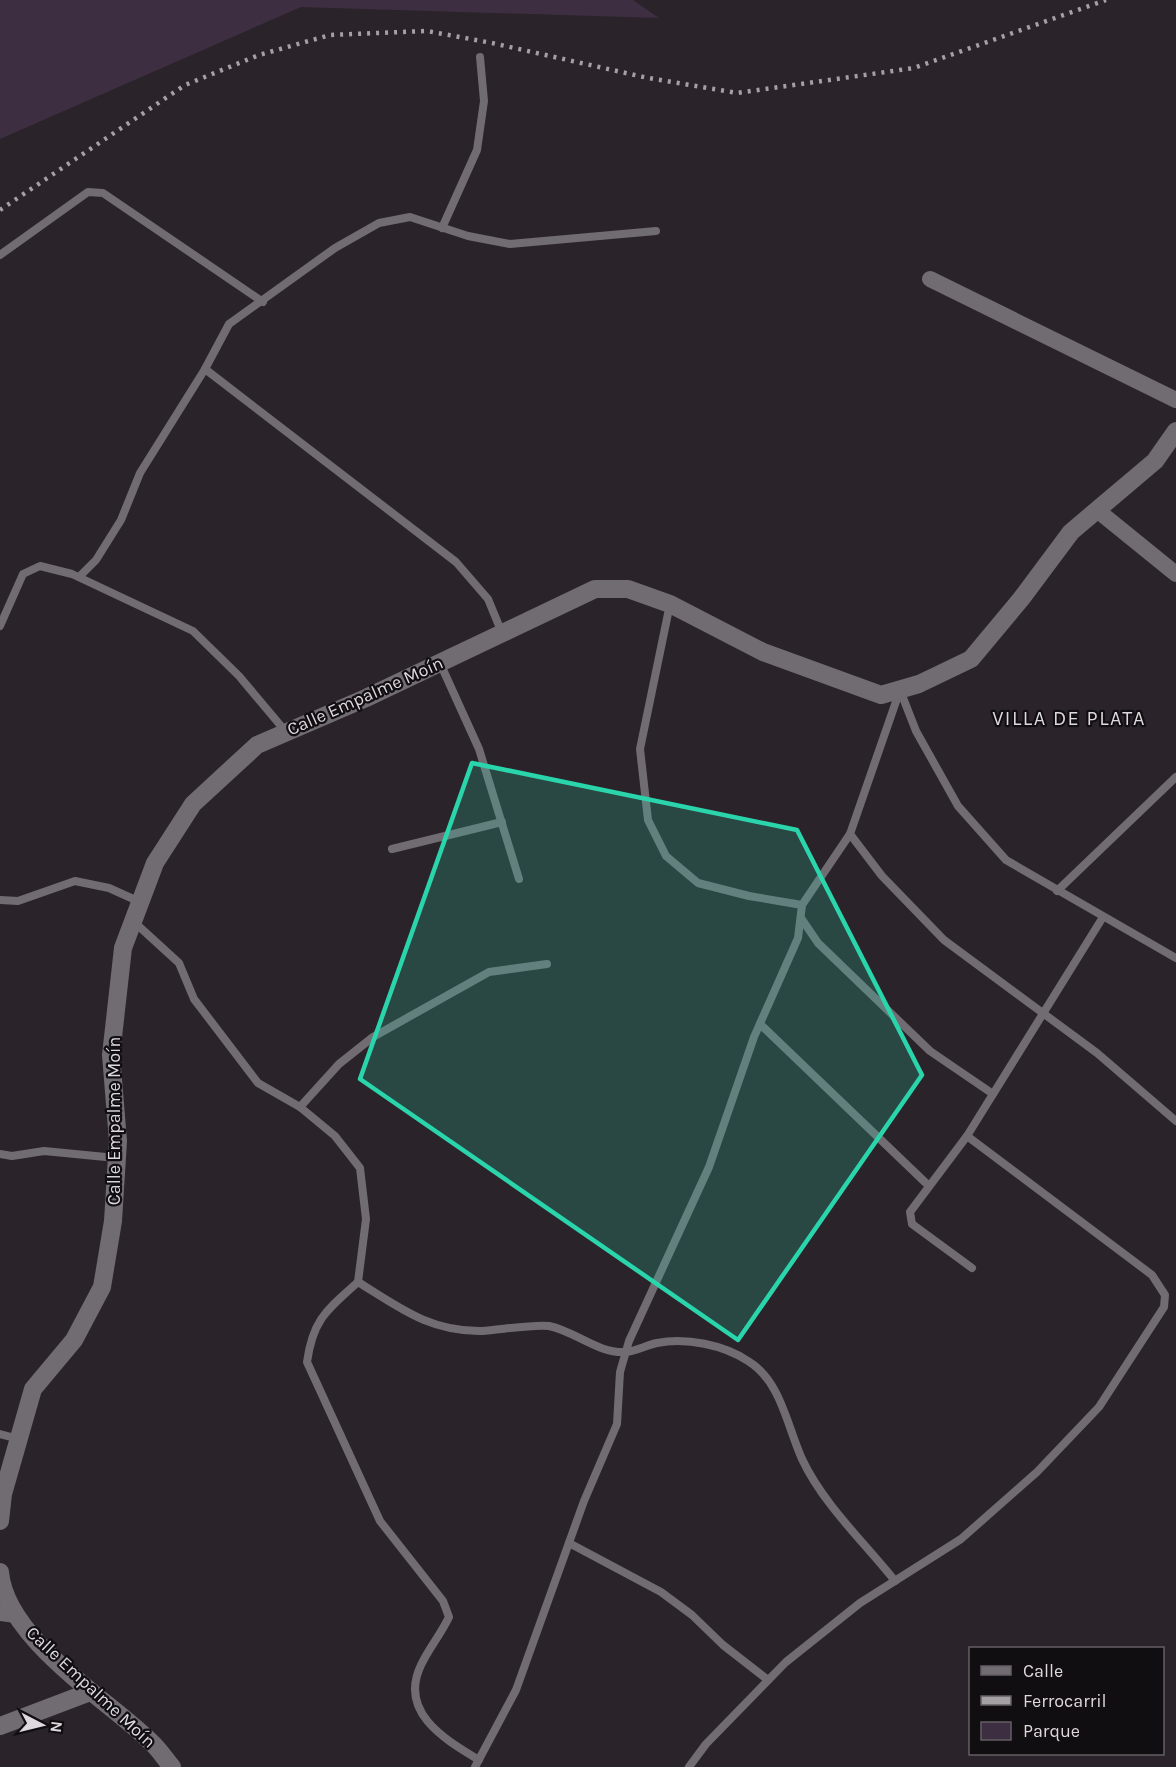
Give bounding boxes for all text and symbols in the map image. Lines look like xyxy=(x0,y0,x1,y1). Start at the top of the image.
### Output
street label: Calle Empalme Moín xyxy=(283,652,447,740)
district label: VILLA DE PLATA xyxy=(992,707,1146,730)
street label: Calle Empalme Moín xyxy=(103,1037,125,1205)
street label: Calle Empalme Moín xyxy=(22,1621,160,1753)
legend xyxy=(969,1647,1164,1755)
text: Calle xyxy=(1023,1660,1063,1682)
text: Ferrocarril xyxy=(1023,1690,1107,1712)
north arrow xyxy=(12,1695,72,1755)
text: N xyxy=(46,1720,67,1734)
text: Parque xyxy=(1023,1720,1080,1742)

